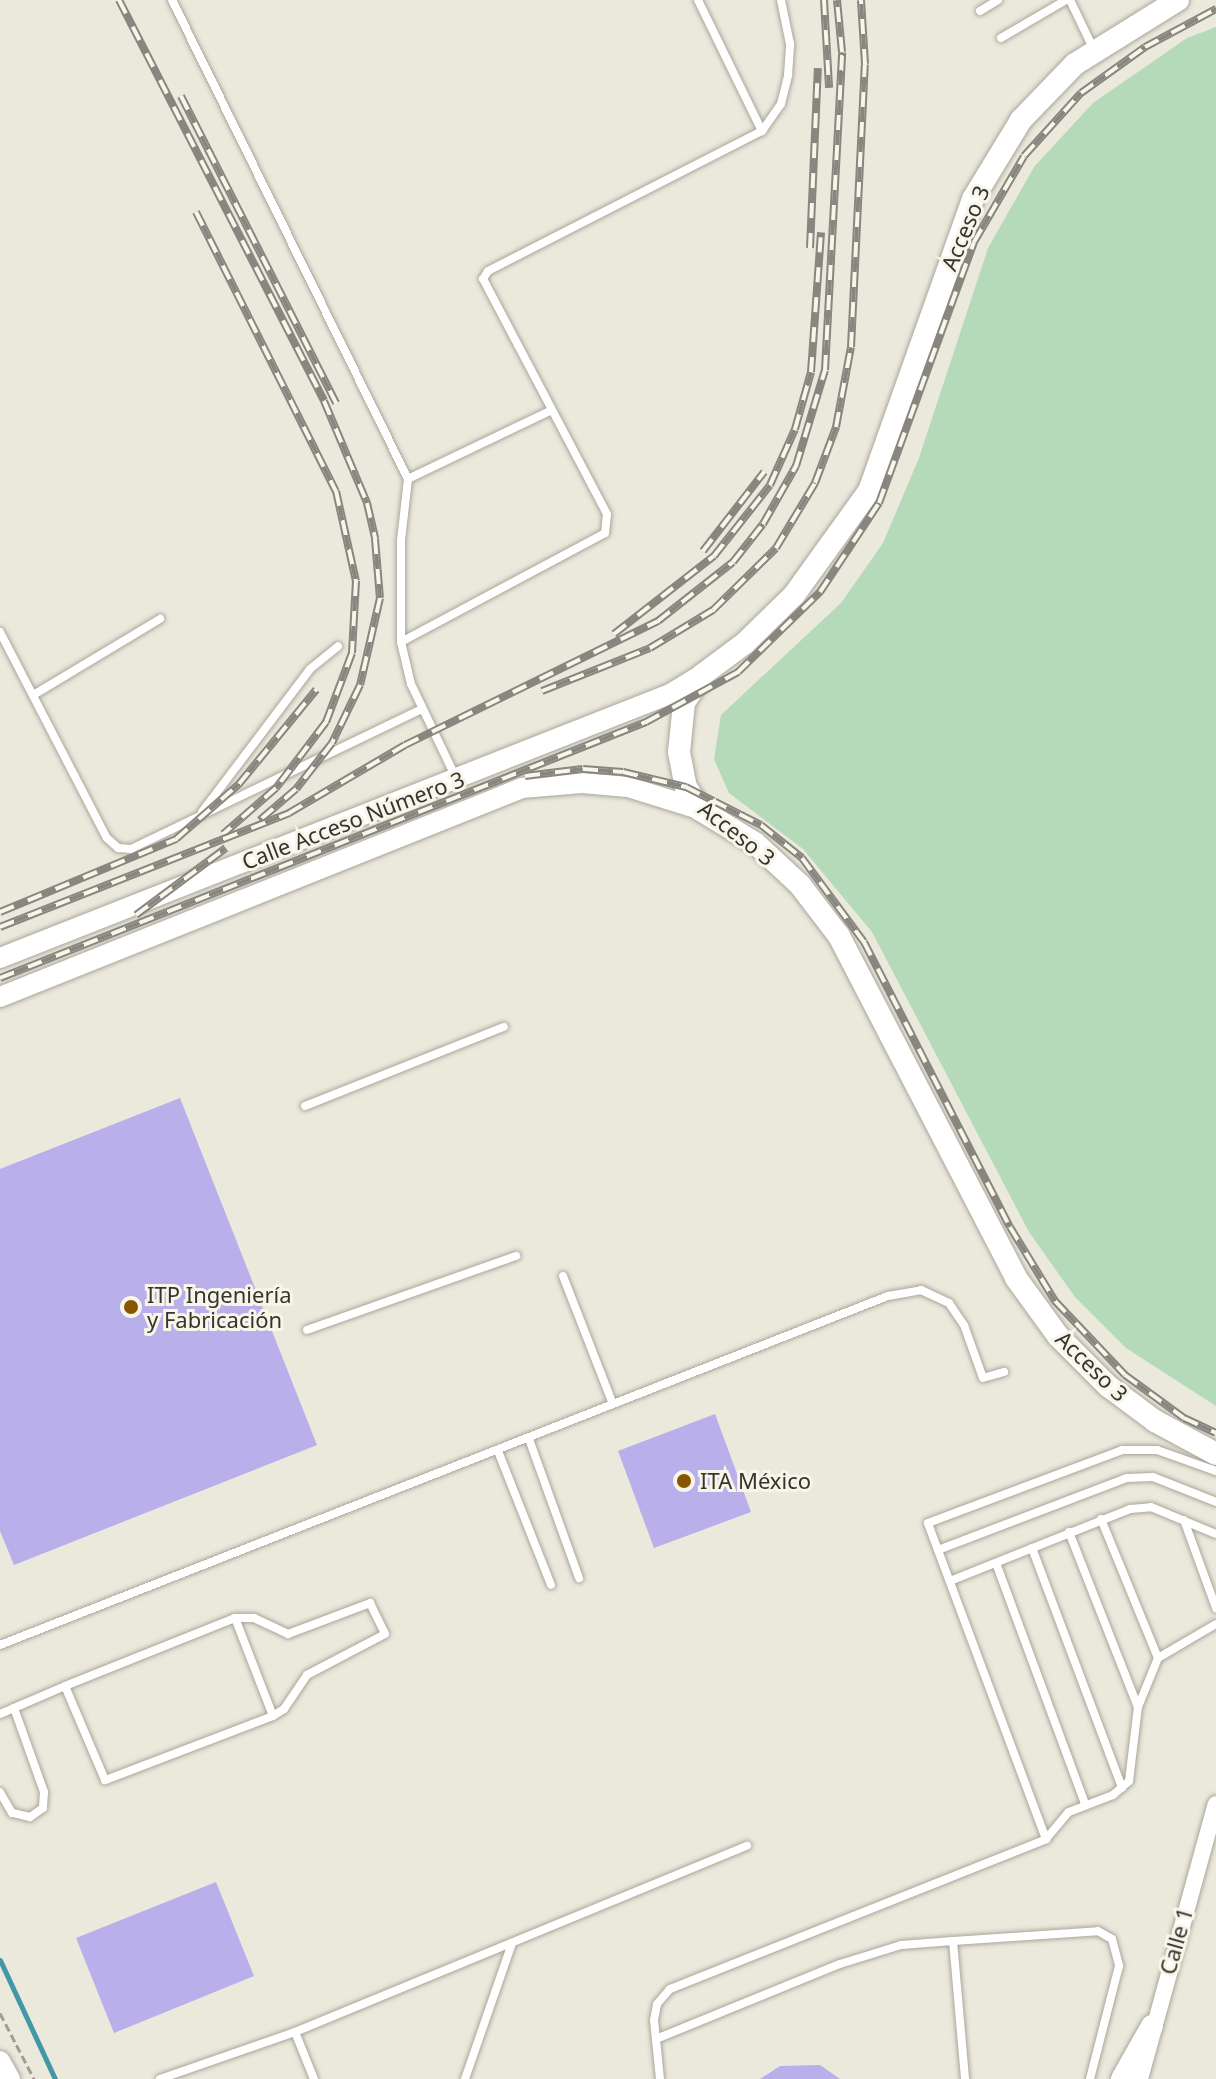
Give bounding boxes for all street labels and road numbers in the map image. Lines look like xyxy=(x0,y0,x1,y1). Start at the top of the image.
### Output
street label: Acceso 3 xyxy=(935,182,995,274)
street label: Calle Acceso Número 3 xyxy=(238,765,468,875)
street label: Acceso 3 xyxy=(694,795,780,871)
street label: Acceso 3 xyxy=(1051,1325,1133,1407)
street label: Calle 1 xyxy=(1154,1905,1198,1977)

